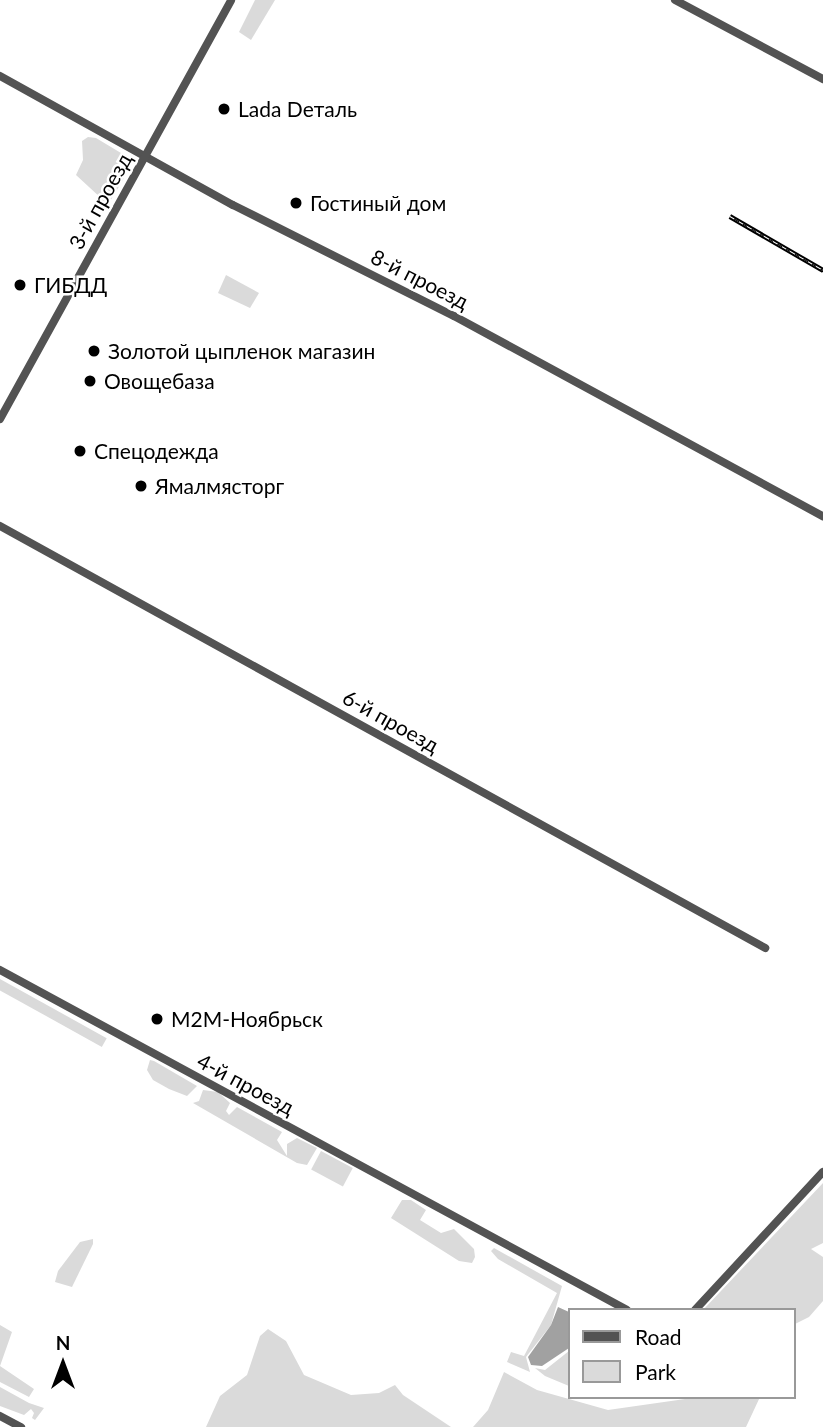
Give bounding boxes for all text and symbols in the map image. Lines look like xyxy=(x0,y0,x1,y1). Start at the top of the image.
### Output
place label: Lada Dеталь xyxy=(238,96,357,122)
marker: Lada Dеталь xyxy=(216,101,232,117)
street label: 3-й проезд xyxy=(63,148,137,254)
place label: Гостиный дом xyxy=(310,190,446,216)
marker: Гостиный дом xyxy=(288,195,304,211)
street label: 8-й проезд xyxy=(367,244,473,314)
place label: ГИБДД xyxy=(34,272,107,298)
marker: ГИБДД xyxy=(12,277,28,293)
place label: Золотой цыпленок магазин xyxy=(108,338,375,364)
marker: Золотой цыпленок магазин xyxy=(86,343,102,359)
place label: Овощебаза xyxy=(104,368,215,394)
marker: Овощебаза xyxy=(82,373,98,389)
place label: Спецодежда xyxy=(94,438,219,464)
marker: Спецодежда xyxy=(72,443,88,459)
place label: Ямалмясторг xyxy=(155,473,284,499)
marker: Ямалмясторг xyxy=(133,478,149,494)
street label: 6-й проезд xyxy=(338,684,444,758)
place label: М2М-Ноябрьск xyxy=(171,1006,323,1032)
marker: М2М-Ноябрьск xyxy=(149,1011,165,1027)
street label: 4-й проезд xyxy=(193,1048,299,1120)
legend xyxy=(568,1308,795,1399)
text: Road xyxy=(635,1324,682,1349)
north arrow xyxy=(28,1329,98,1399)
text: N xyxy=(56,1331,70,1354)
text: Park xyxy=(635,1359,676,1384)

